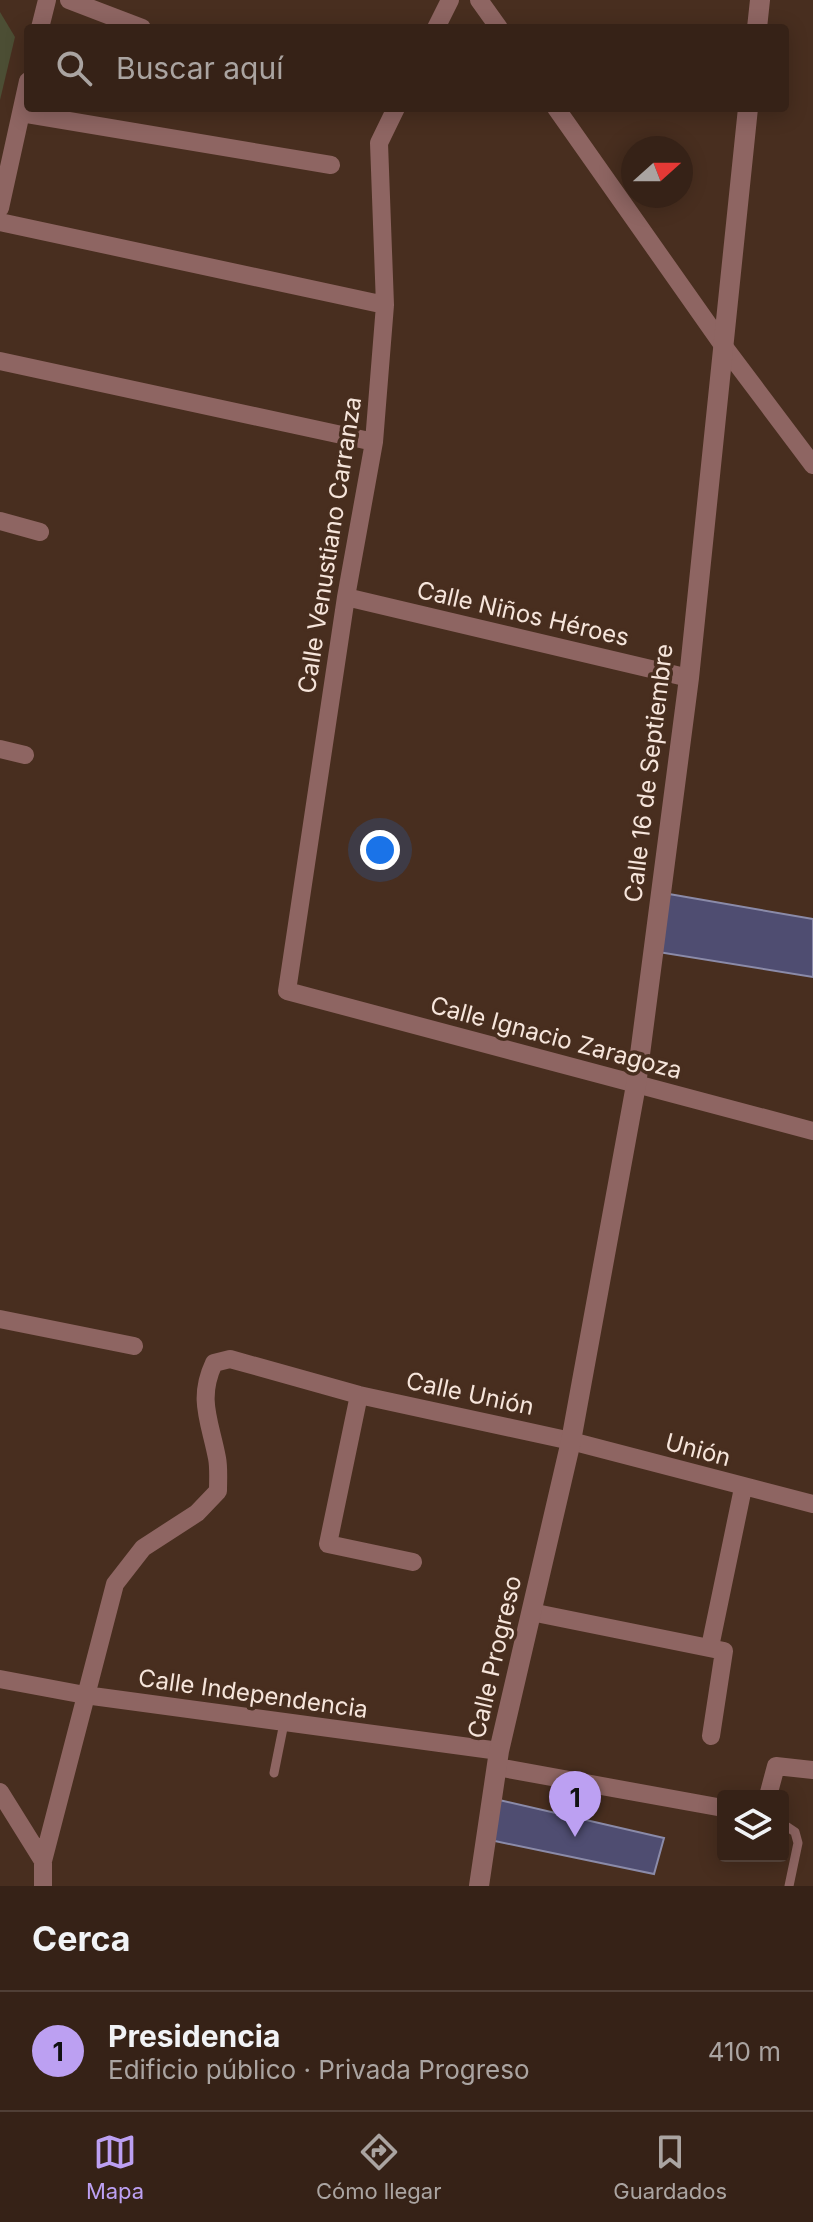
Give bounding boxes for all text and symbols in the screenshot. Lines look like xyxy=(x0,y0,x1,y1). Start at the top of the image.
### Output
search box xyxy=(24,24,789,112)
icon: search xyxy=(52,46,96,90)
text: Buscar aquí xyxy=(116,50,283,86)
north arrow xyxy=(621,136,693,208)
street label: Calle Venustiano Carranza xyxy=(292,394,367,695)
street label: Calle Niños Héroes xyxy=(414,575,632,652)
street label: Calle 16 de Septiembre xyxy=(618,642,679,904)
your location xyxy=(360,830,400,870)
street label: Calle Ignacio Zaragoza xyxy=(427,990,685,1085)
street label: Calle Unión xyxy=(404,1366,537,1421)
street label: Unión xyxy=(662,1427,734,1472)
street label: Calle Progreso xyxy=(462,1573,527,1741)
street label: Calle Independencia xyxy=(136,1663,370,1724)
pin: 1 xyxy=(549,1771,601,1837)
map controls xyxy=(717,1790,789,1862)
button: layers xyxy=(717,1790,789,1862)
text: Cerca xyxy=(32,1918,131,1959)
text: Presidencia xyxy=(108,2018,280,2054)
text: 1 xyxy=(52,2036,64,2067)
text: 410 m xyxy=(708,2036,781,2067)
text: Edificio público · Privada Progreso xyxy=(108,2054,530,2085)
tab: Mapa xyxy=(86,2130,144,2204)
tab: Cómo llegar xyxy=(316,2130,441,2204)
tab: Guardados xyxy=(613,2130,727,2204)

